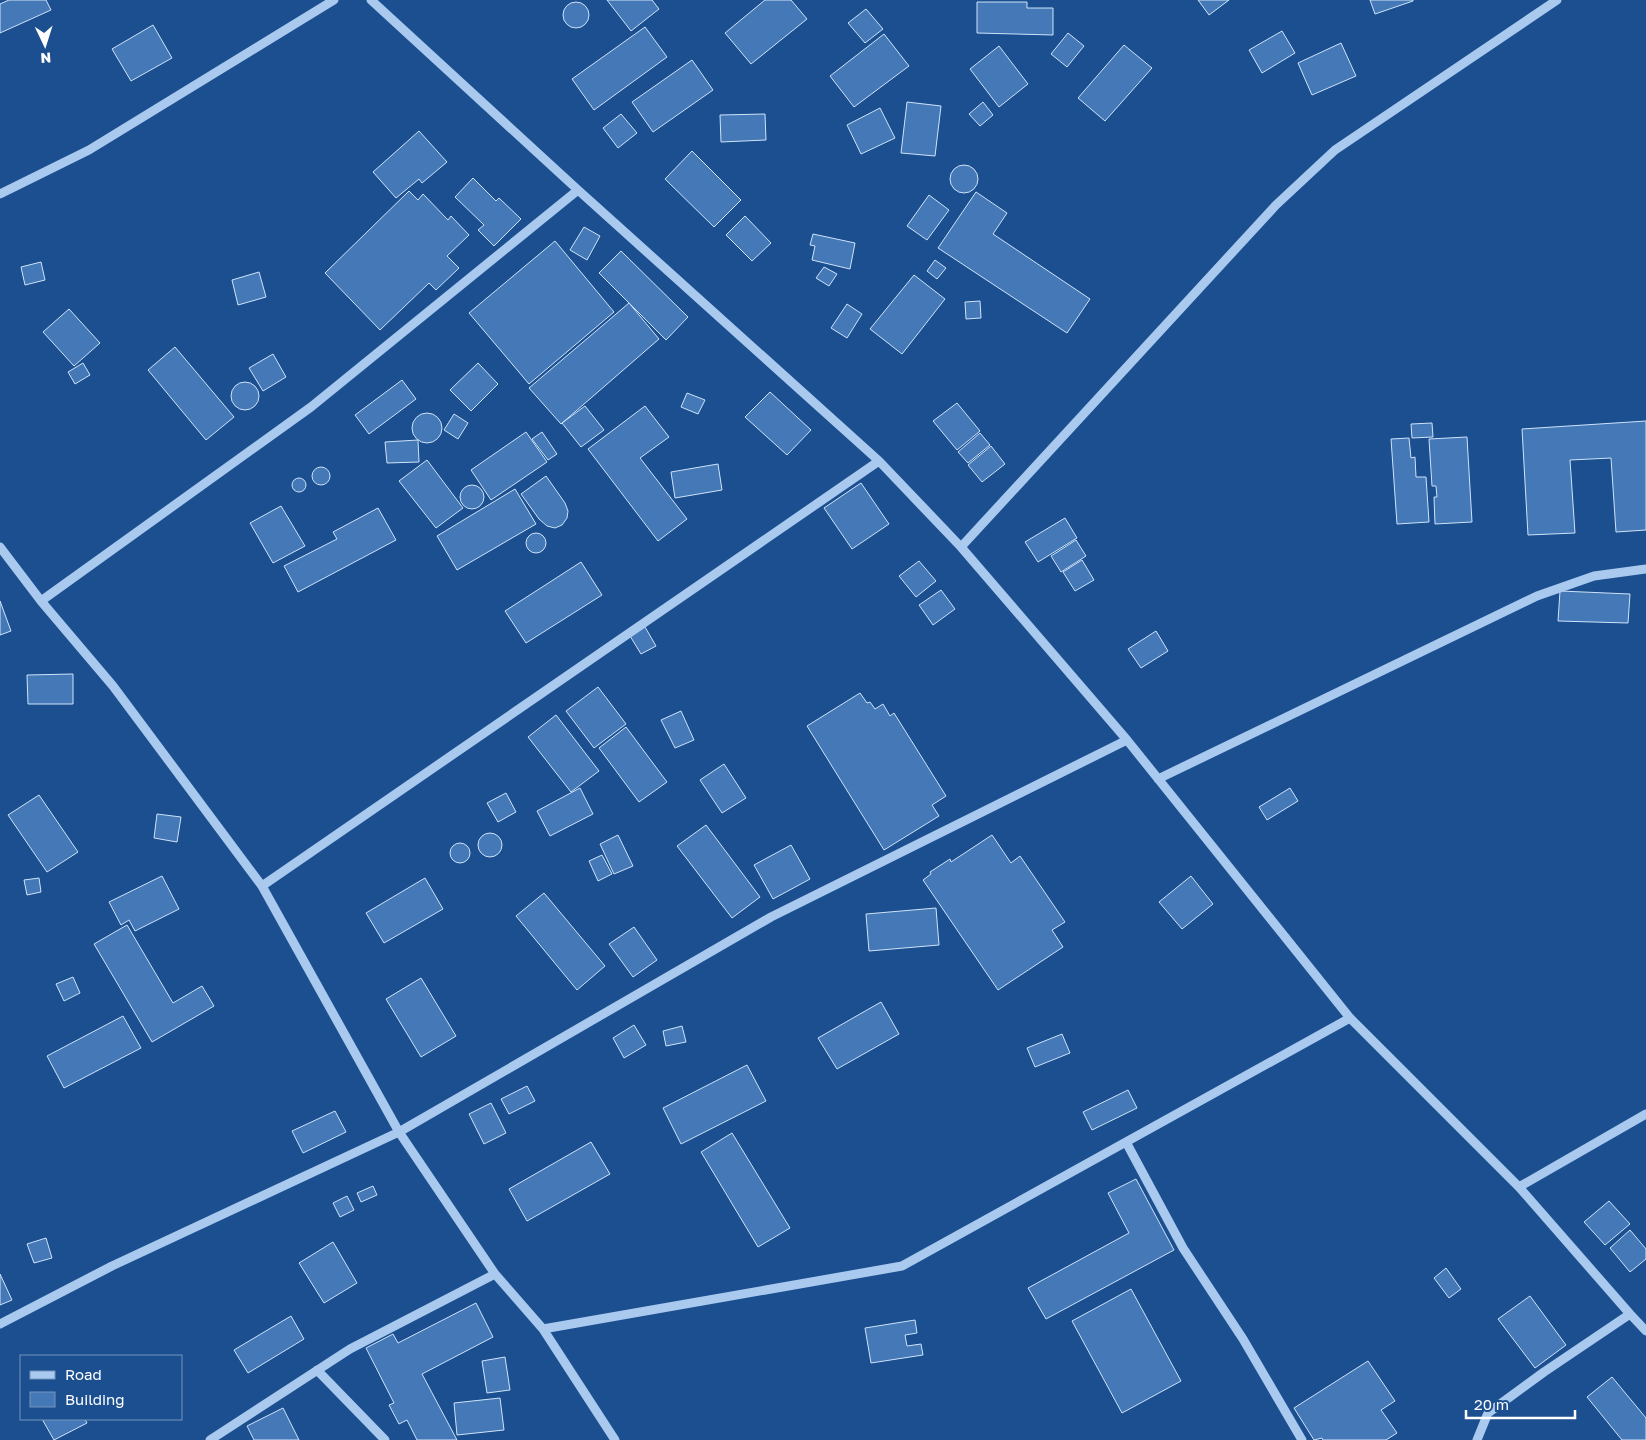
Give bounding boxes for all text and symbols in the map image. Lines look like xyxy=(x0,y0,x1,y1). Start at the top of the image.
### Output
north arrow xyxy=(20,20,70,70)
text: N xyxy=(40,50,52,67)
legend xyxy=(20,1355,182,1420)
text: Road xyxy=(65,1365,102,1383)
scale bar xyxy=(1466,1388,1575,1420)
text: Building xyxy=(65,1390,125,1408)
text: 20 m xyxy=(1474,1395,1509,1413)

